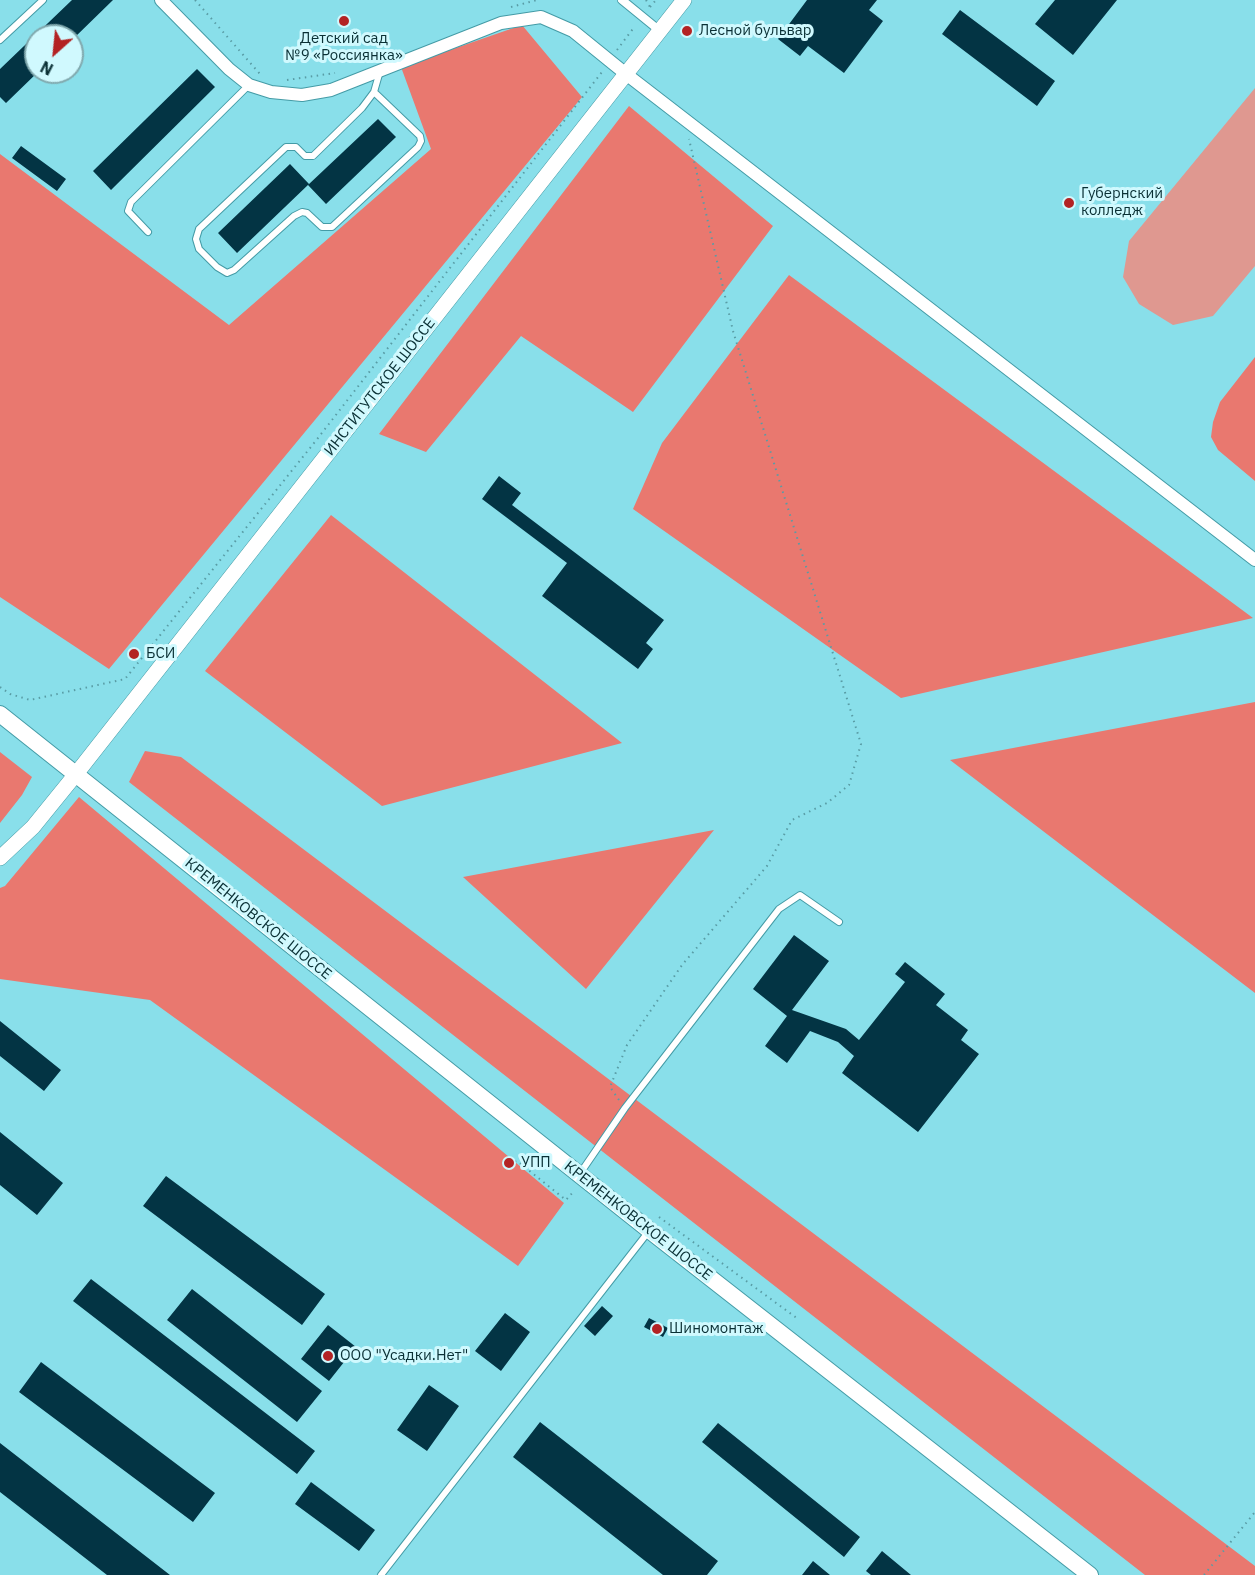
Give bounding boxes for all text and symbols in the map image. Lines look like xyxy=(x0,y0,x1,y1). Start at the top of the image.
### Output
marker: Детcкий сад №9 «Россиянка» xyxy=(337,14,351,28)
place label: Лесной бульвар xyxy=(699,22,812,40)
north arrow xyxy=(24,24,84,84)
marker: Лесной бульвар xyxy=(680,24,694,38)
place label: Детcкий сад №9 «Россиянка» xyxy=(285,30,403,65)
text: N xyxy=(37,57,56,80)
place label: Губернский колледж xyxy=(1081,185,1163,220)
marker: Губернский колледж xyxy=(1062,196,1076,210)
street label: ИНСТИТУТСКОЕ ШОССЕ xyxy=(321,315,439,459)
place label: БСИ xyxy=(146,645,175,663)
marker: БСИ xyxy=(127,647,141,661)
street label: КРЕМЕНКОВСКОЕ ШОССЕ xyxy=(181,854,335,984)
place label: УПП xyxy=(521,1154,551,1172)
marker: УПП xyxy=(502,1156,516,1170)
street label: КРЕМЕНКОВСКОЕ ШОССЕ xyxy=(560,1158,716,1284)
place label: Шиномонтаж xyxy=(669,1320,763,1338)
marker: Шиномонтаж xyxy=(650,1322,664,1336)
place label: ООО "Усадки.Нет" xyxy=(340,1347,468,1365)
marker: ООО "Усадки.Нет" xyxy=(321,1349,335,1363)

